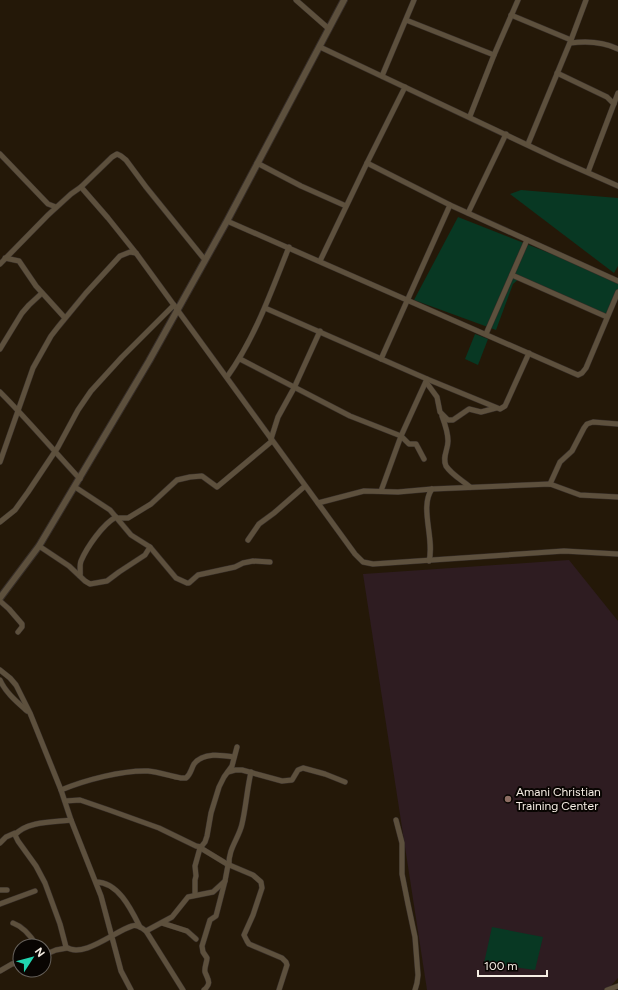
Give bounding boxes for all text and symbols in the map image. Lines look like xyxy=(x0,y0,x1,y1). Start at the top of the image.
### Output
place label: Amani Christian Training Center xyxy=(516,785,601,813)
marker: Amani Christian Training Center xyxy=(503,794,513,804)
north arrow xyxy=(12,938,52,978)
text: N xyxy=(32,945,47,960)
scale bar xyxy=(478,952,547,978)
text: 100 m xyxy=(484,959,518,973)

